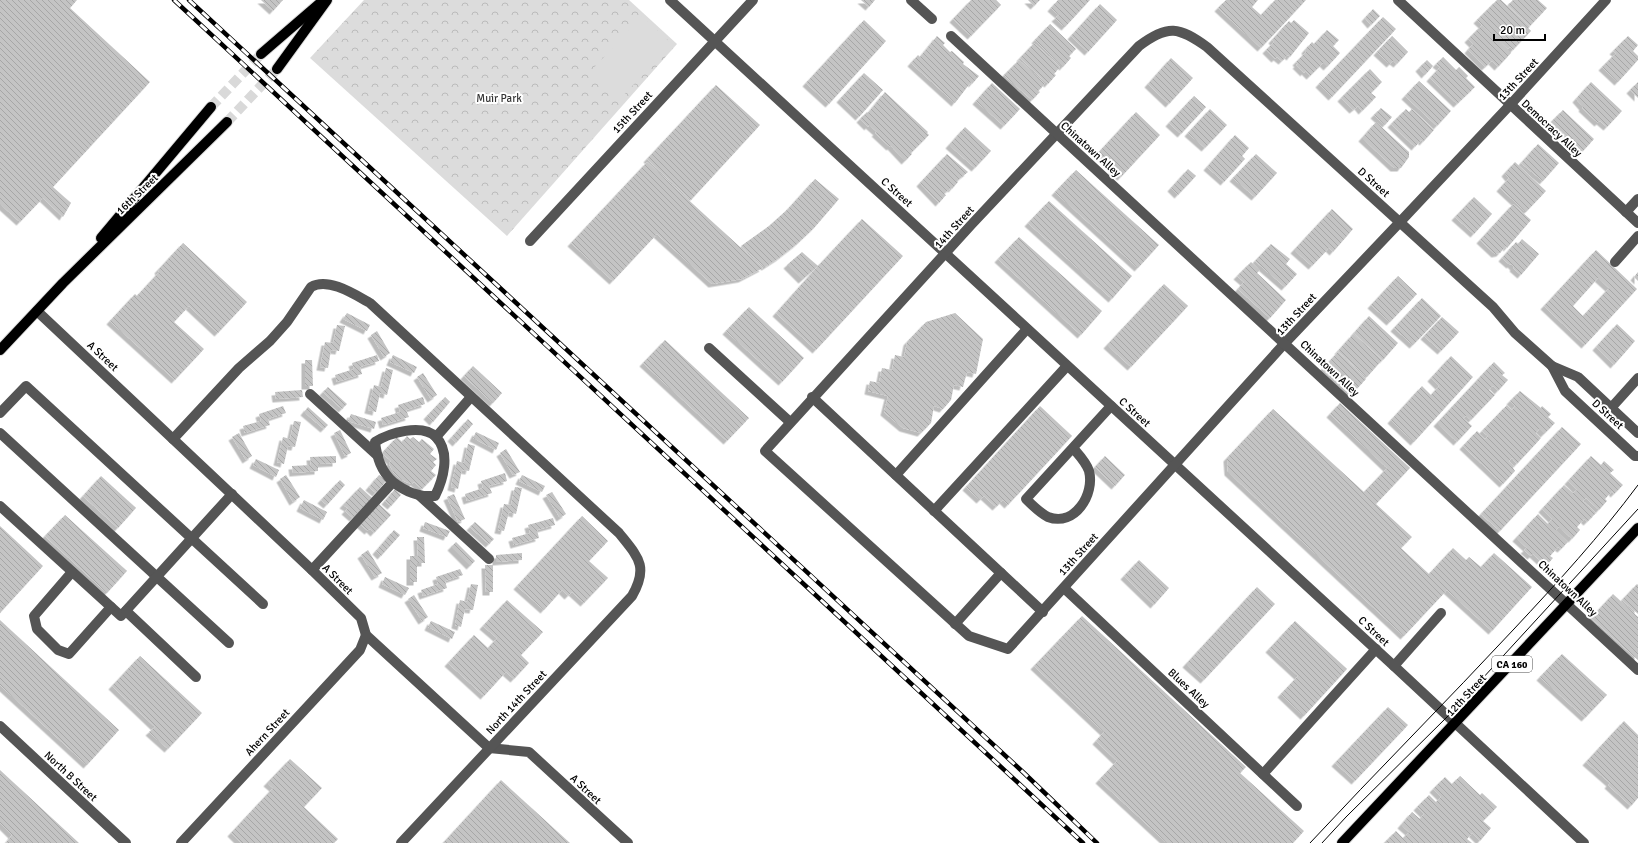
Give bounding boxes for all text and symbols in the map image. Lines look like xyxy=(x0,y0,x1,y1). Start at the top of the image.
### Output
scale bar xyxy=(1494,16,1545,42)
text: 20 m xyxy=(1500,23,1525,38)
street label: 13th Street xyxy=(1496,55,1541,103)
street label: 15th Street xyxy=(610,88,655,136)
park label: Muir Park xyxy=(476,92,522,105)
street label: Democracy Alley xyxy=(1519,97,1585,160)
street label: Chinatown Alley xyxy=(1058,119,1124,180)
street label: D Street xyxy=(1355,165,1392,200)
street label: 16th Street xyxy=(114,171,161,217)
street label: C Street xyxy=(878,175,915,210)
street label: 14th Street xyxy=(932,203,977,251)
street label: 13th Street xyxy=(1274,290,1319,338)
street label: Chinatown Alley xyxy=(1297,338,1363,400)
street label: A Street xyxy=(84,339,121,374)
street label: C Street xyxy=(1116,395,1153,430)
street label: D Street xyxy=(1589,397,1626,432)
street label: 13th Street xyxy=(1056,530,1101,578)
street label: Chinatown Alley xyxy=(1535,558,1601,620)
street label: A Street xyxy=(320,561,356,597)
street label: C Street xyxy=(1355,614,1392,649)
road number: CA 160 xyxy=(1492,656,1532,672)
street label: Blues Alley xyxy=(1165,666,1213,711)
street label: North 14th Street xyxy=(483,668,549,737)
street label: 12th Street xyxy=(1444,671,1489,719)
street label: Ahern Street xyxy=(242,706,292,758)
street label: North B Street xyxy=(42,749,100,804)
street label: A Street xyxy=(567,772,604,807)

